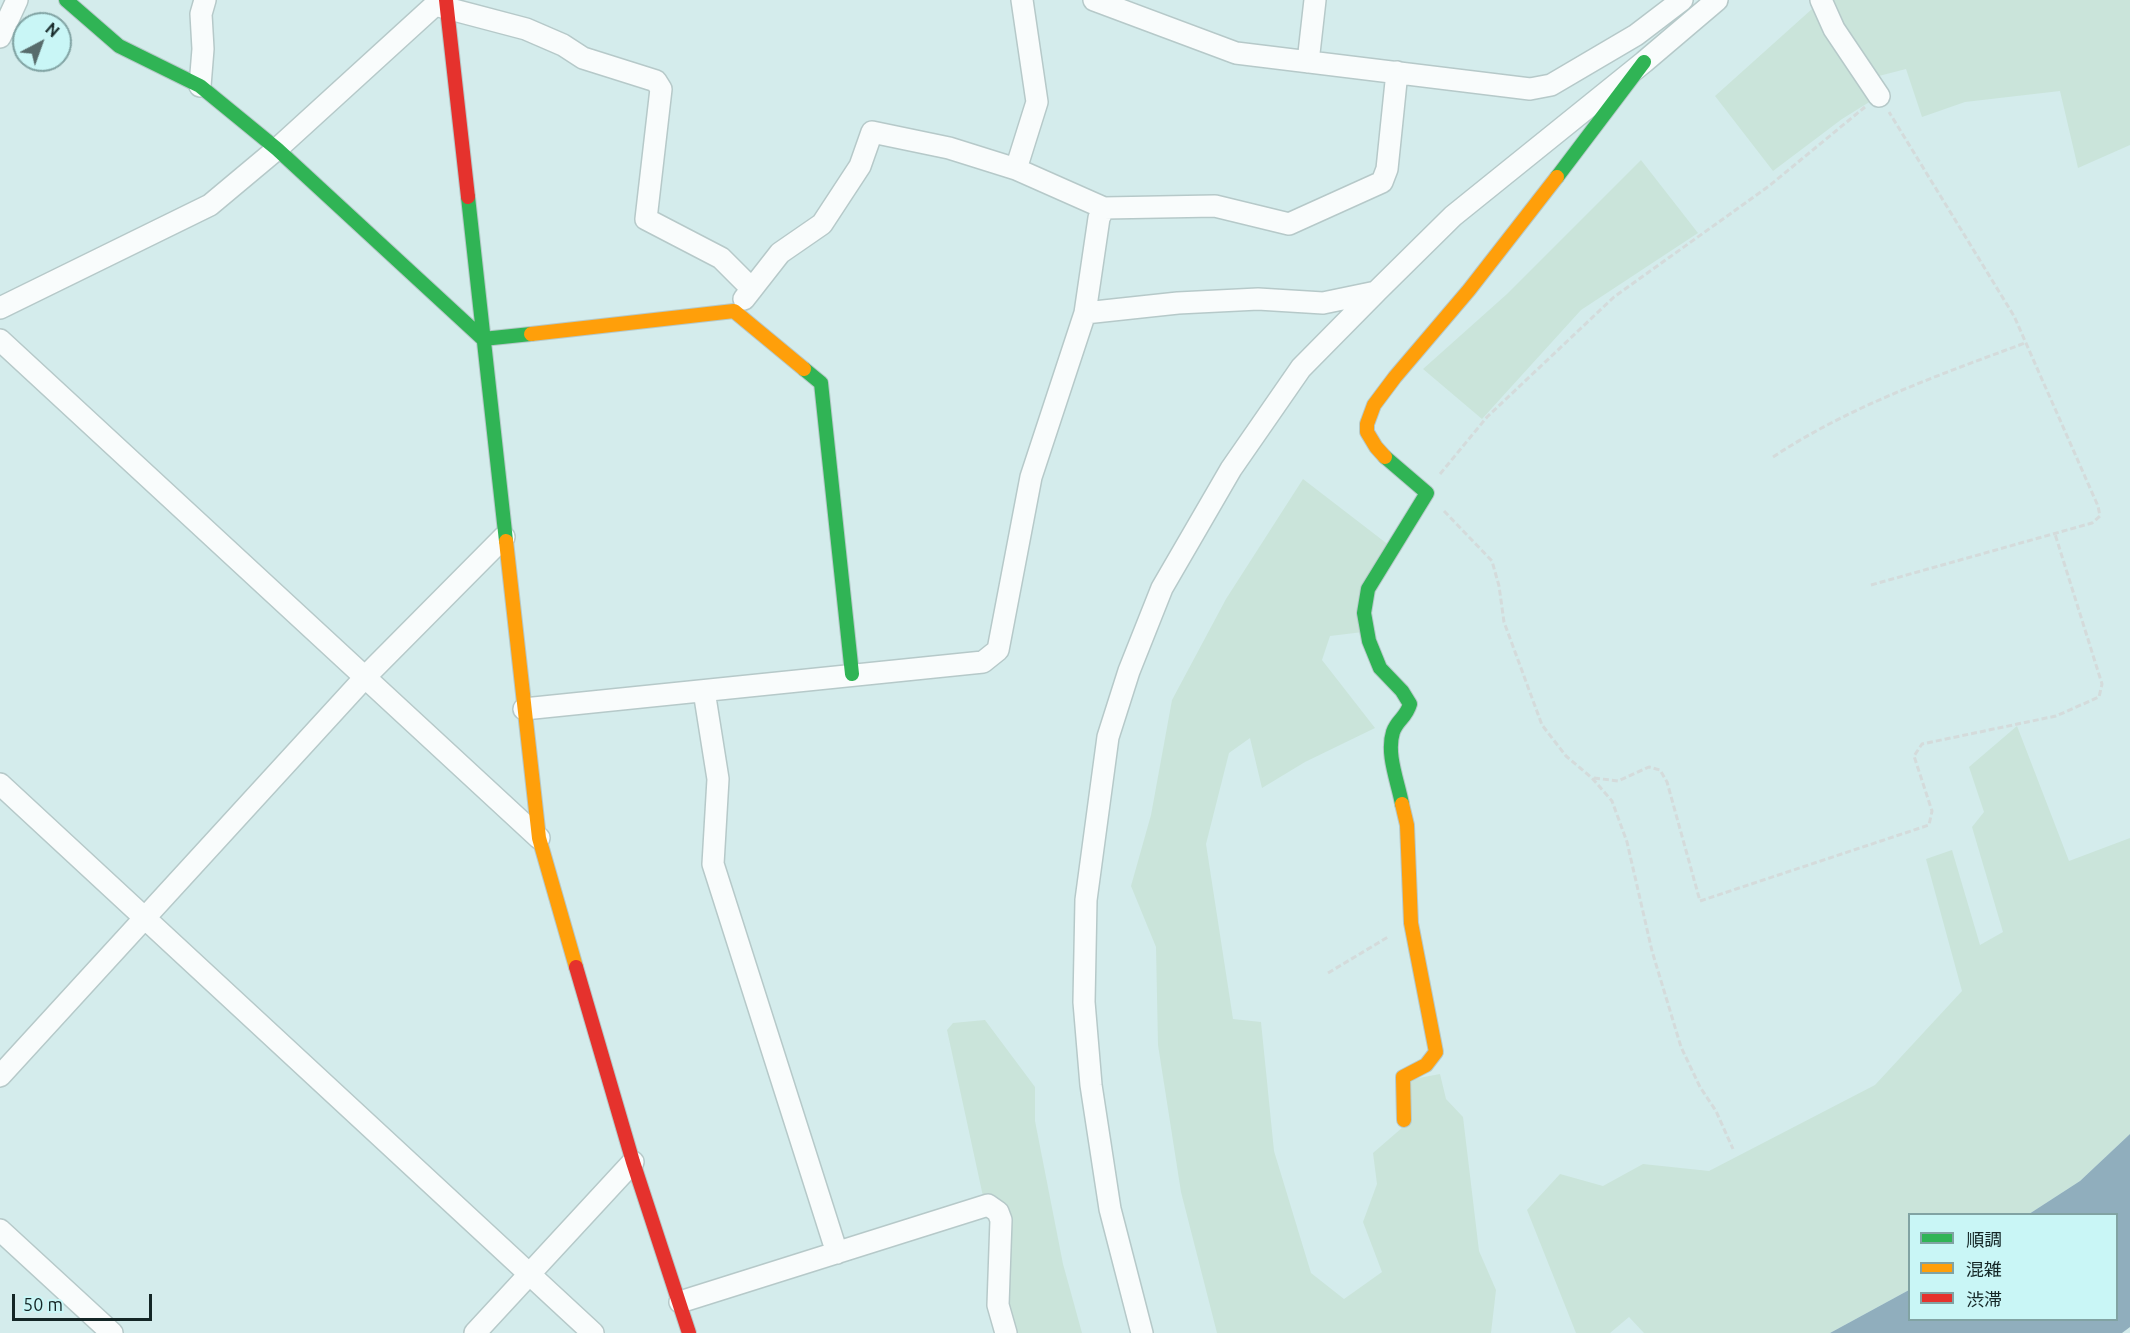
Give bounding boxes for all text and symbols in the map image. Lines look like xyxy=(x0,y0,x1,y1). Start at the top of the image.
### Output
north arrow xyxy=(12,12,72,72)
text: N xyxy=(42,19,63,41)
legend xyxy=(1908,1213,2118,1321)
text: 順調 xyxy=(1966,1229,2002,1249)
text: 混雑 xyxy=(1966,1259,2002,1279)
scale bar xyxy=(15,1282,154,1320)
text: 渋滞 xyxy=(1966,1289,2002,1309)
text: 50 m xyxy=(23,1294,63,1314)

